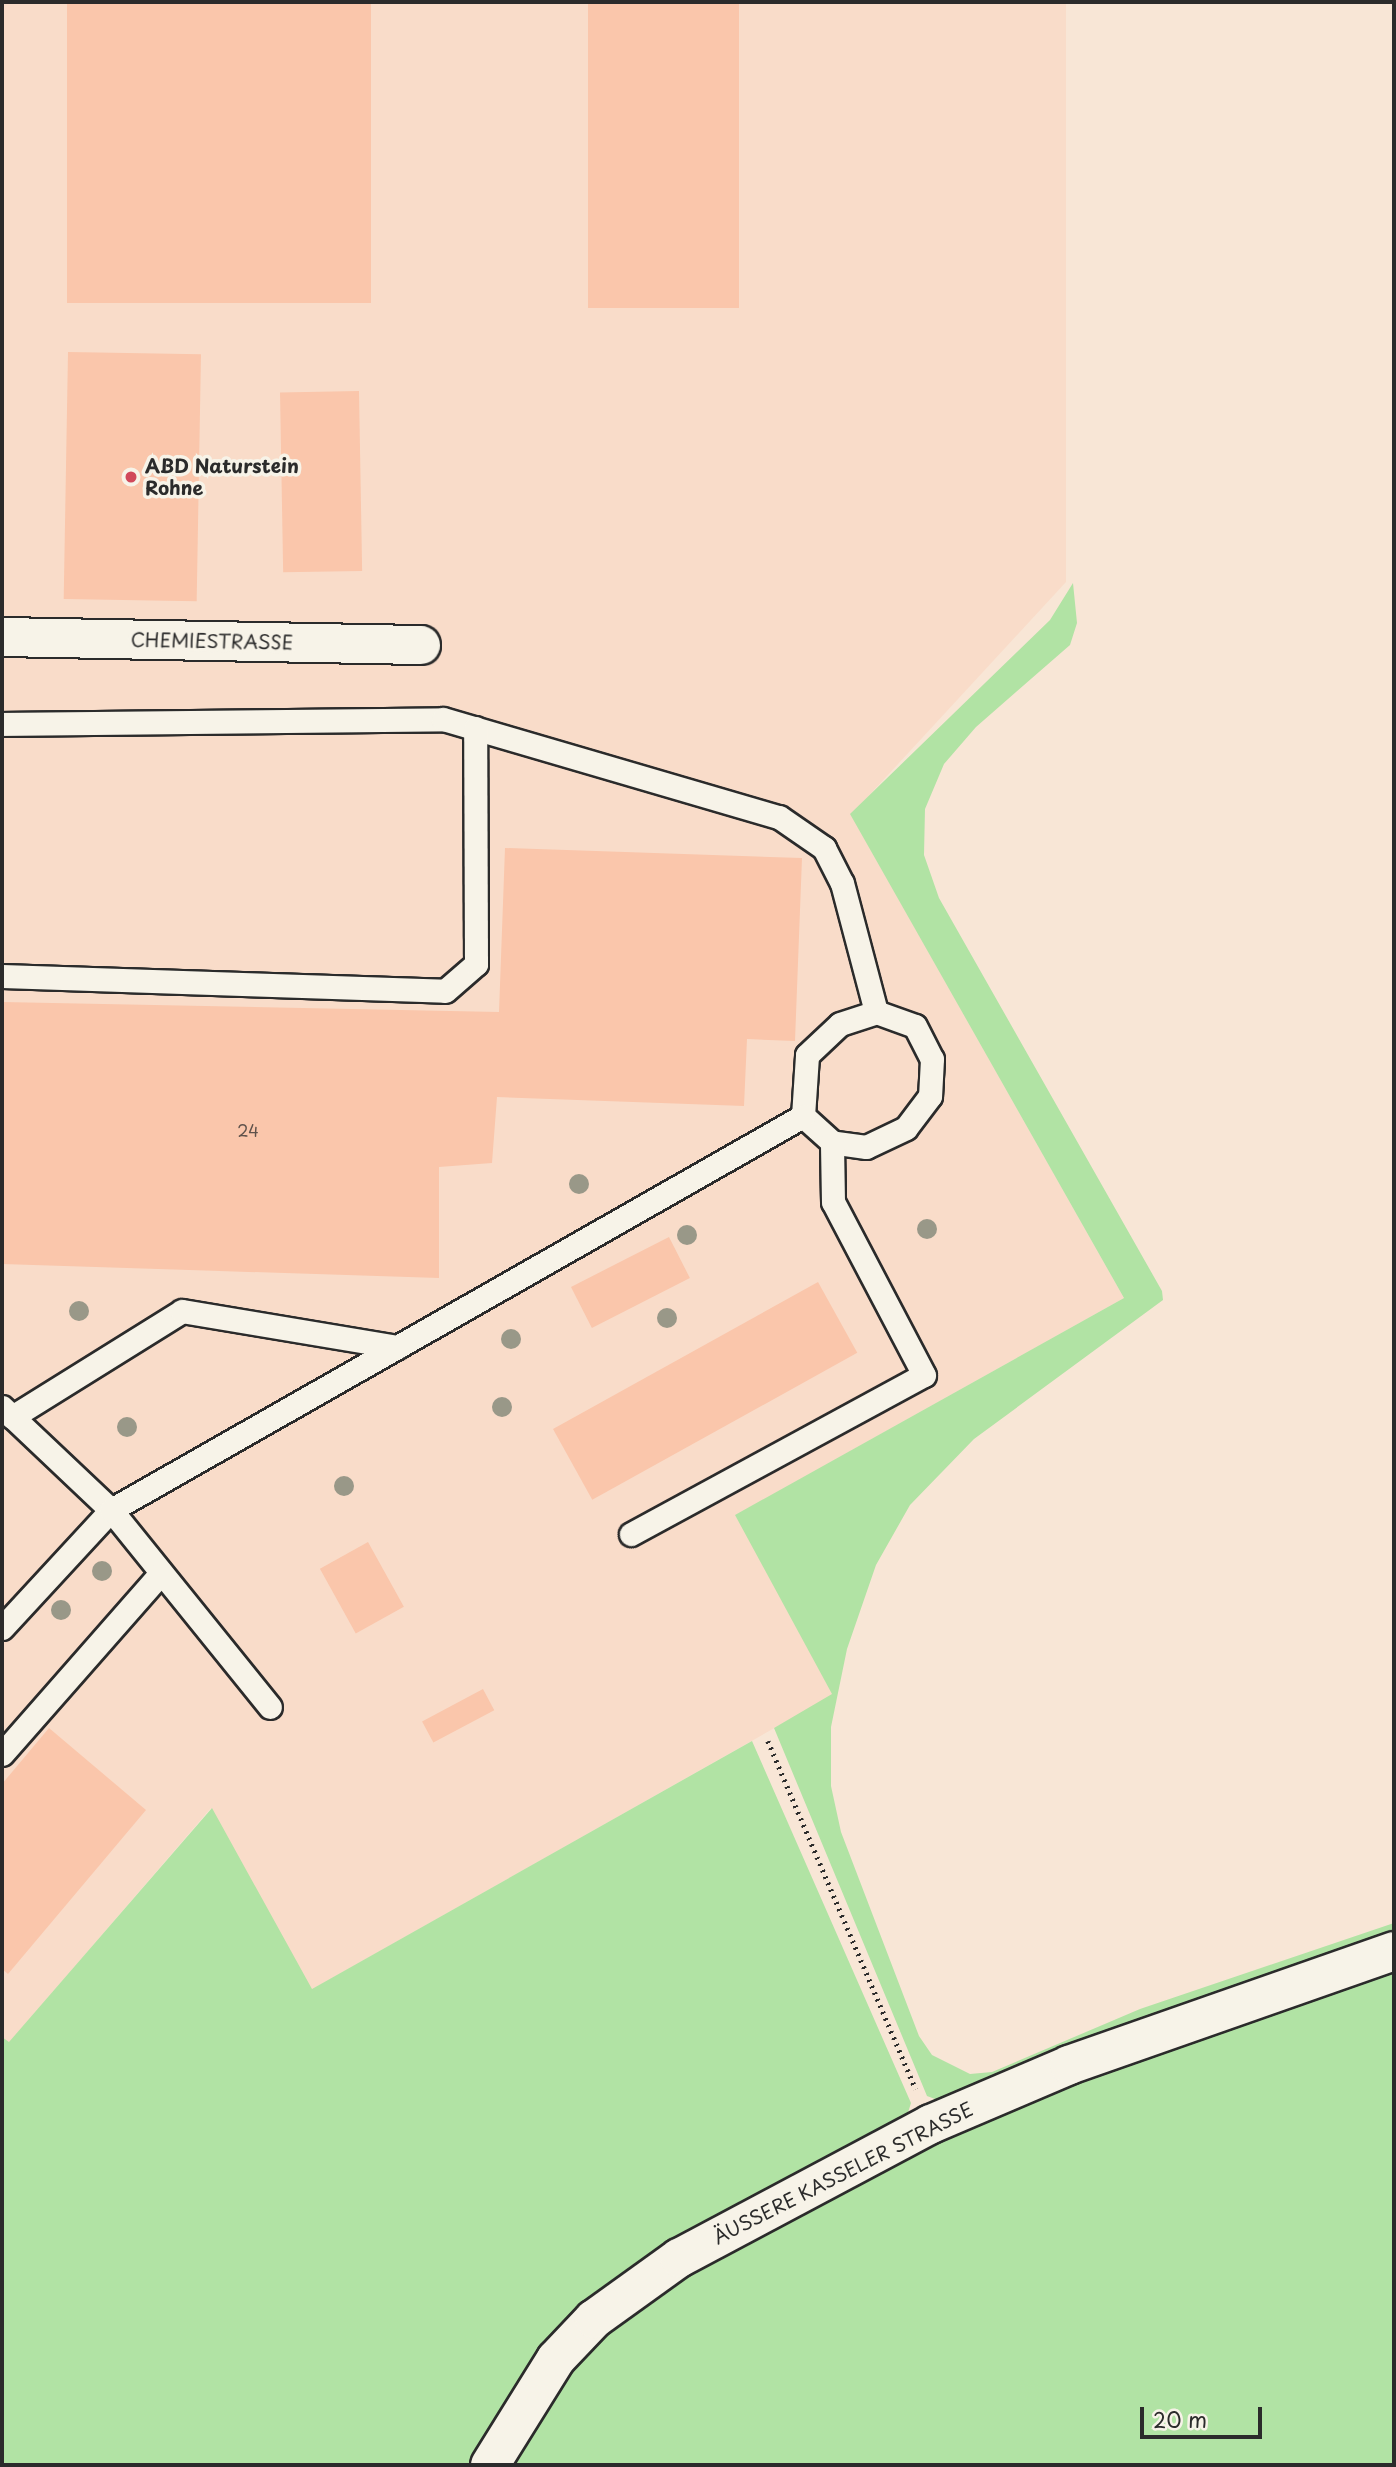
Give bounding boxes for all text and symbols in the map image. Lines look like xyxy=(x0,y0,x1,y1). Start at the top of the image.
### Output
place label: ABD Naturstein Rohne xyxy=(145,455,298,499)
marker: ABD Naturstein Rohne xyxy=(123,469,139,485)
street label: CHEMIESTRASSE xyxy=(130,628,294,654)
house number: 24 xyxy=(237,1120,259,1140)
street label: ÄUSSERE KASSELER STRASSE xyxy=(708,2097,978,2249)
scale bar xyxy=(1144,2394,1266,2438)
text: 20 m xyxy=(1153,2403,1207,2435)

